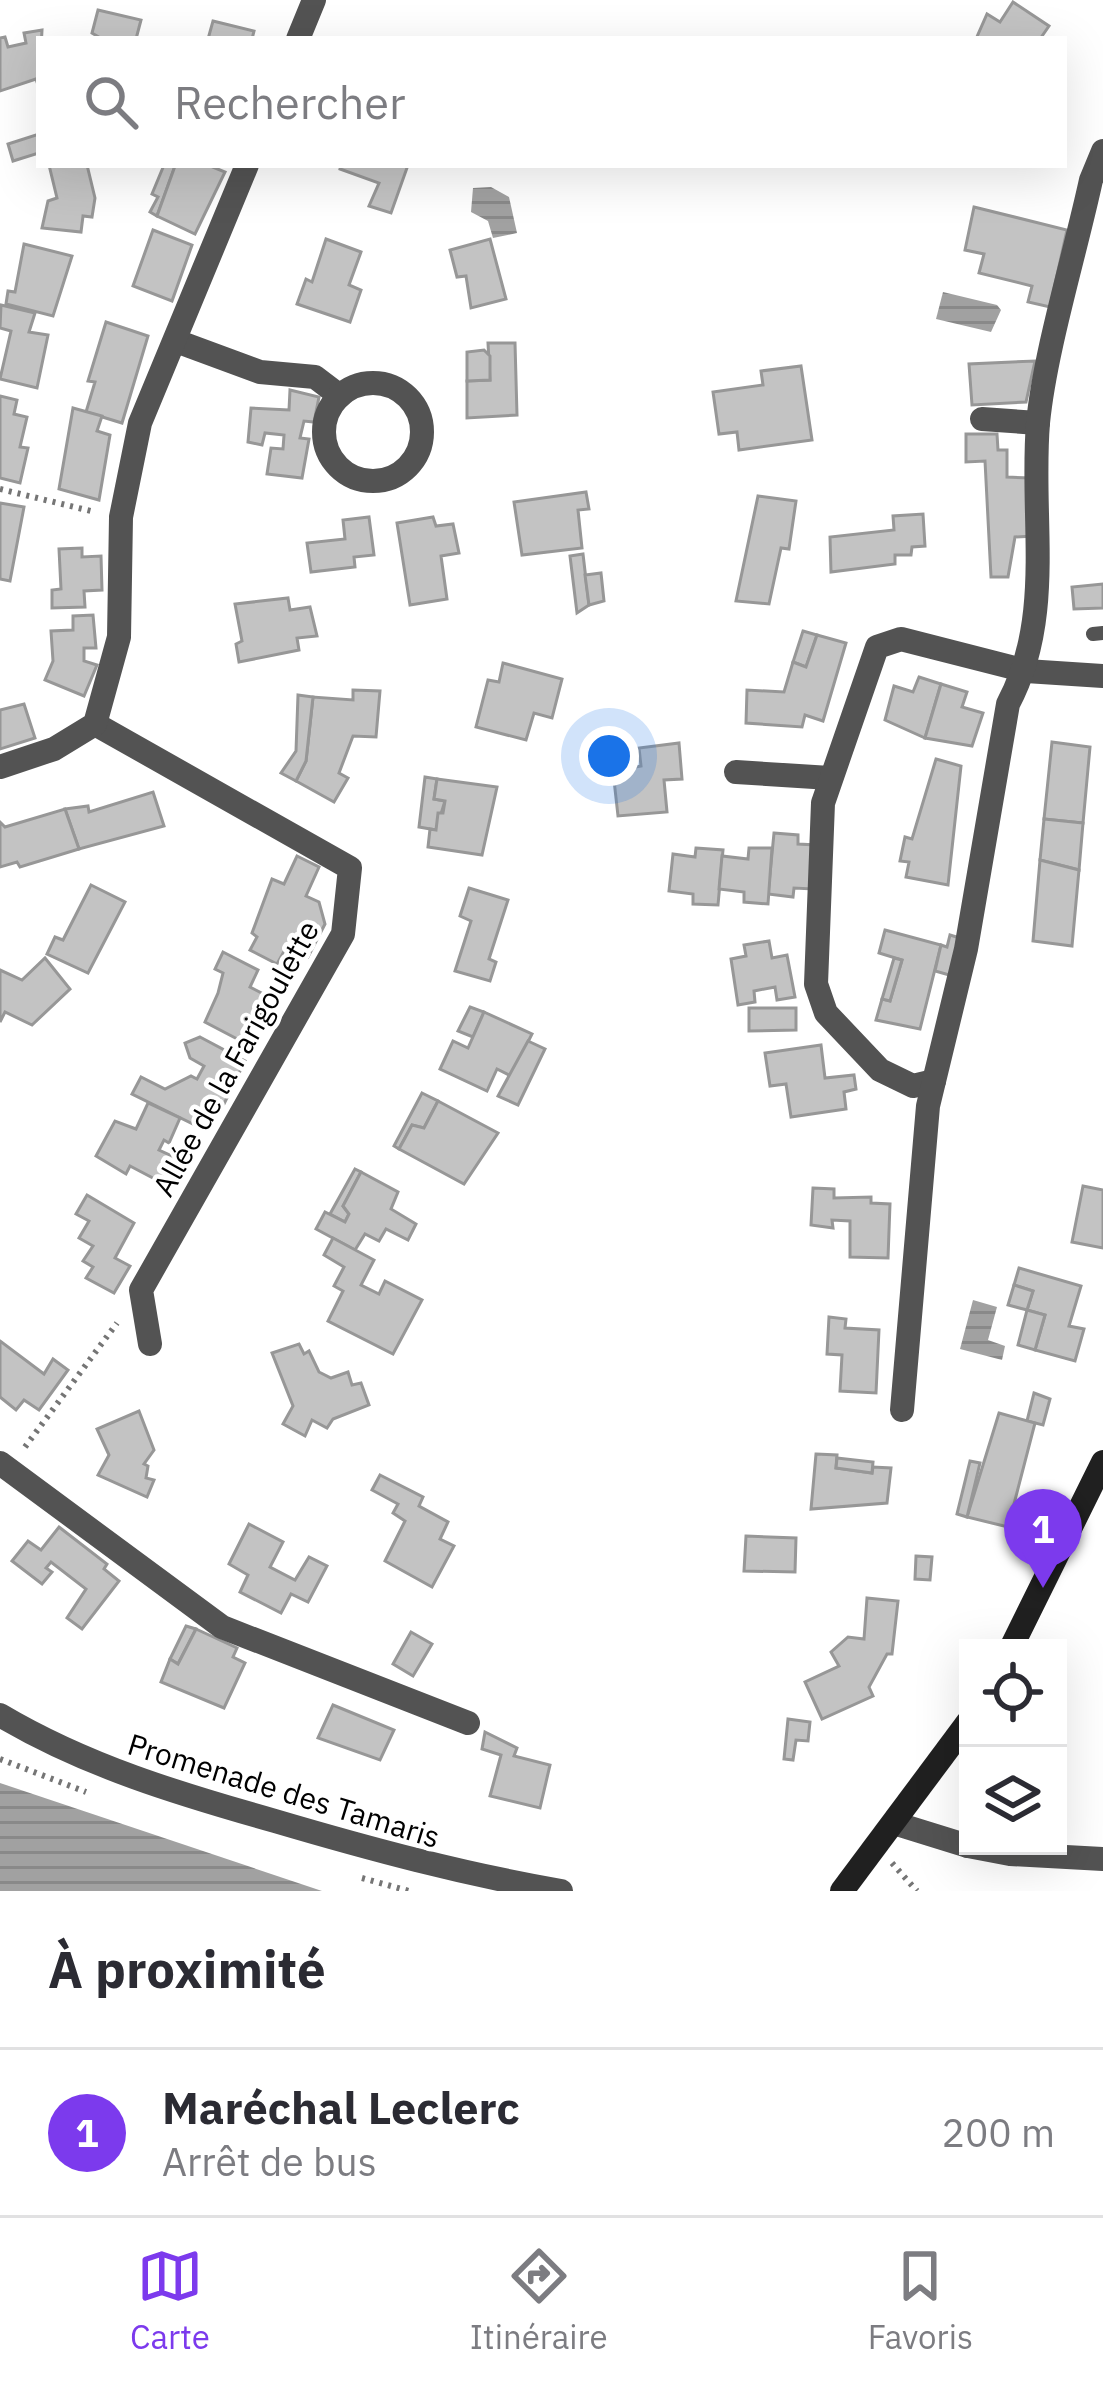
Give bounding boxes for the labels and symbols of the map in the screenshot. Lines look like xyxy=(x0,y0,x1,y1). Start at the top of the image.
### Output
your location xyxy=(579,726,639,786)
street label: Allée de la Farigoulette xyxy=(143,913,327,1203)
pin: 1 xyxy=(1004,1489,1082,1588)
street label: Promenade des Tamaris xyxy=(123,1724,445,1856)

